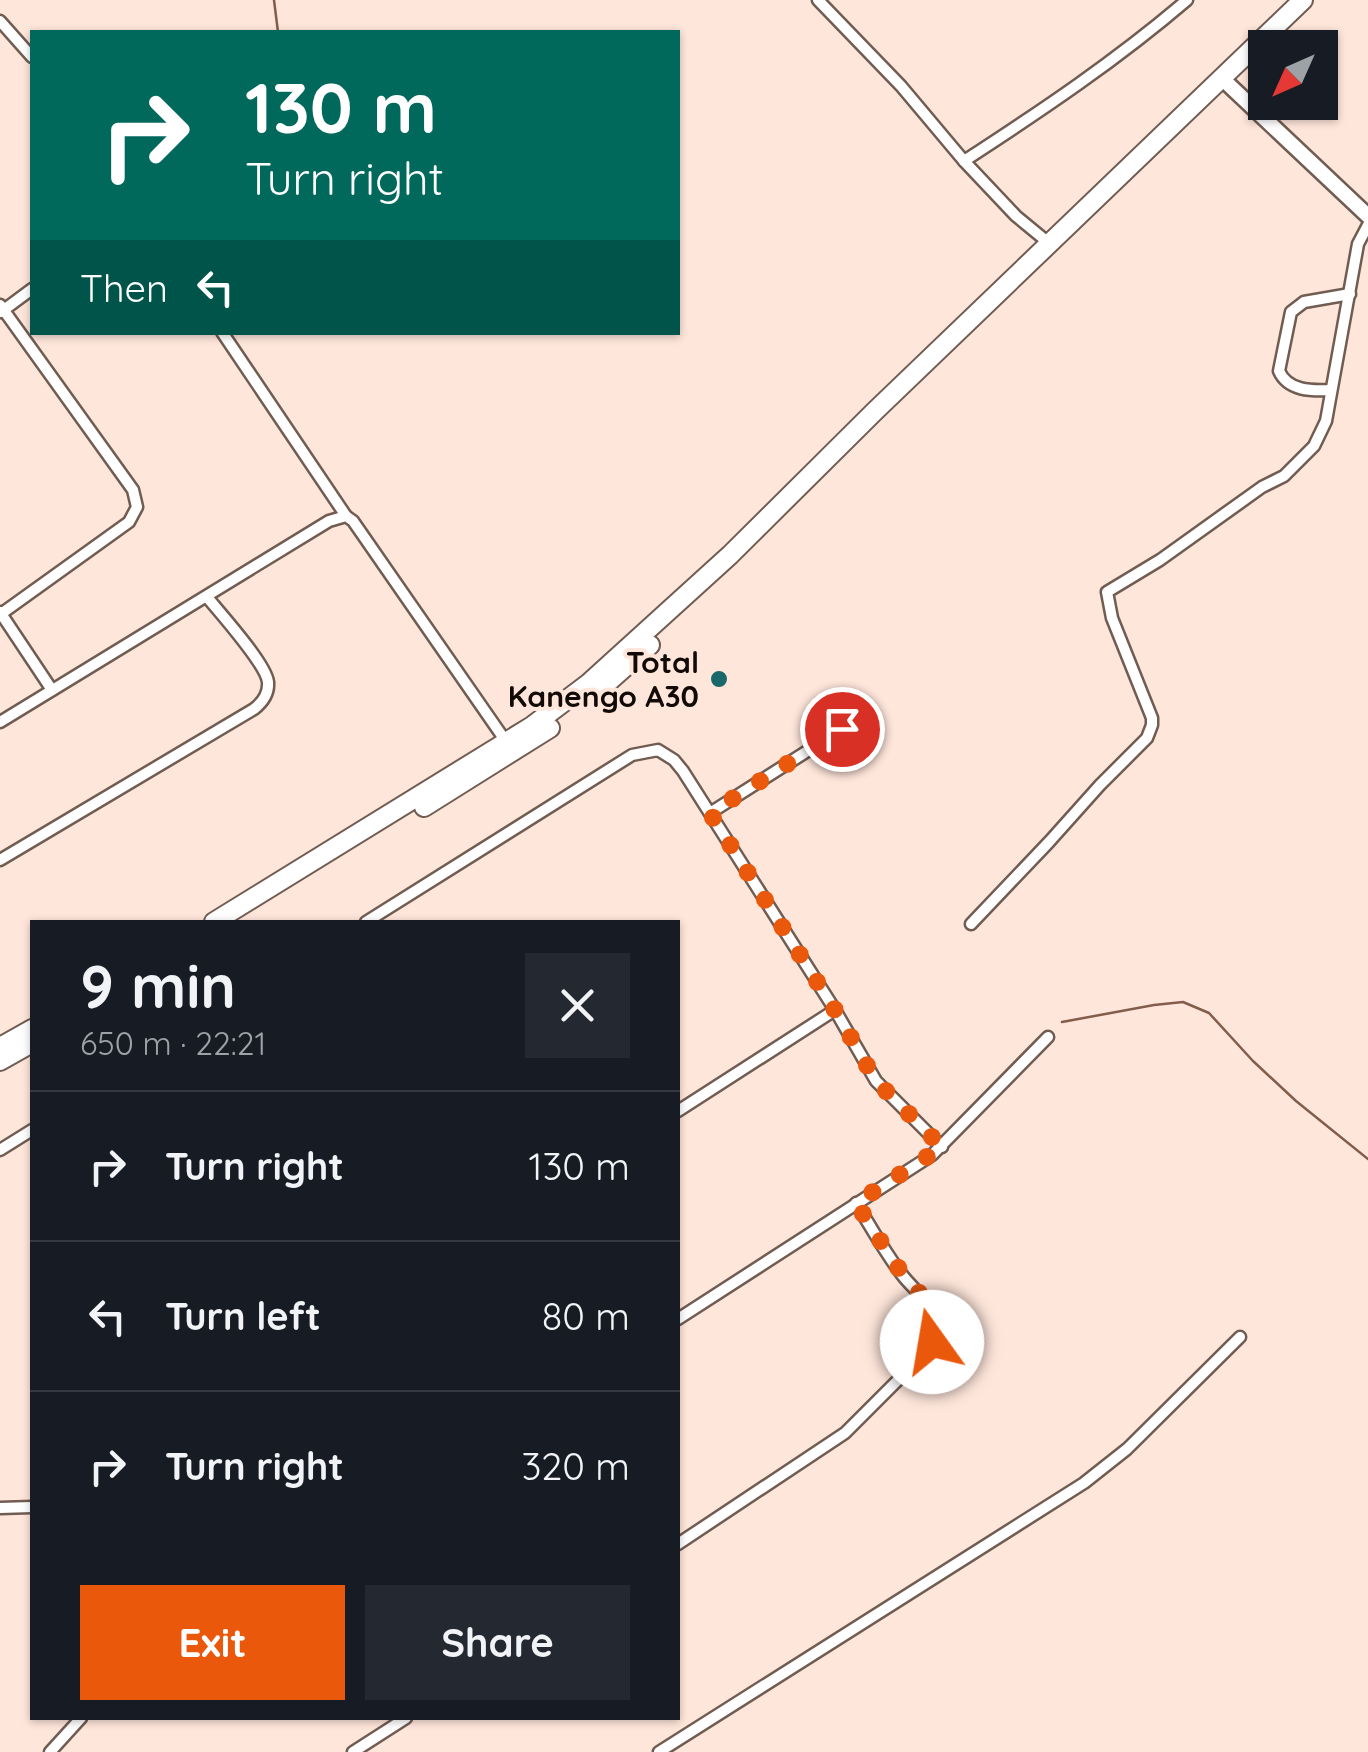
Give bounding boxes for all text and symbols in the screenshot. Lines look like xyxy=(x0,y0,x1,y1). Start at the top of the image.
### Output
north arrow xyxy=(1248,30,1338,120)
map controls xyxy=(1248,30,1338,120)
text: 130 m xyxy=(245,63,437,151)
icon: right xyxy=(80,70,210,200)
text: Turn right xyxy=(245,150,444,206)
icon: left xyxy=(188,260,243,315)
text: Then xyxy=(80,264,168,312)
place label: Total Kanengo A30 xyxy=(508,643,699,715)
marker: Total Kanengo A30 xyxy=(708,668,730,690)
pin xyxy=(800,687,885,772)
icon: arrive xyxy=(815,702,870,757)
text: 9 min xyxy=(80,948,236,1023)
button: close xyxy=(525,953,630,1058)
text: 650 m · 22:21 xyxy=(80,1023,266,1063)
icon: right xyxy=(80,1139,135,1194)
text: Turn right xyxy=(165,1142,344,1190)
text: 130 m xyxy=(528,1142,630,1190)
icon: left xyxy=(80,1289,135,1344)
position arrow xyxy=(880,1290,984,1394)
text: Turn left xyxy=(165,1292,321,1340)
text: 80 m xyxy=(542,1292,630,1340)
icon: right xyxy=(80,1439,135,1494)
text: Turn right xyxy=(165,1442,344,1490)
text: 320 m xyxy=(521,1442,630,1490)
button: Exit xyxy=(80,1585,345,1700)
button: Share xyxy=(365,1585,630,1700)

